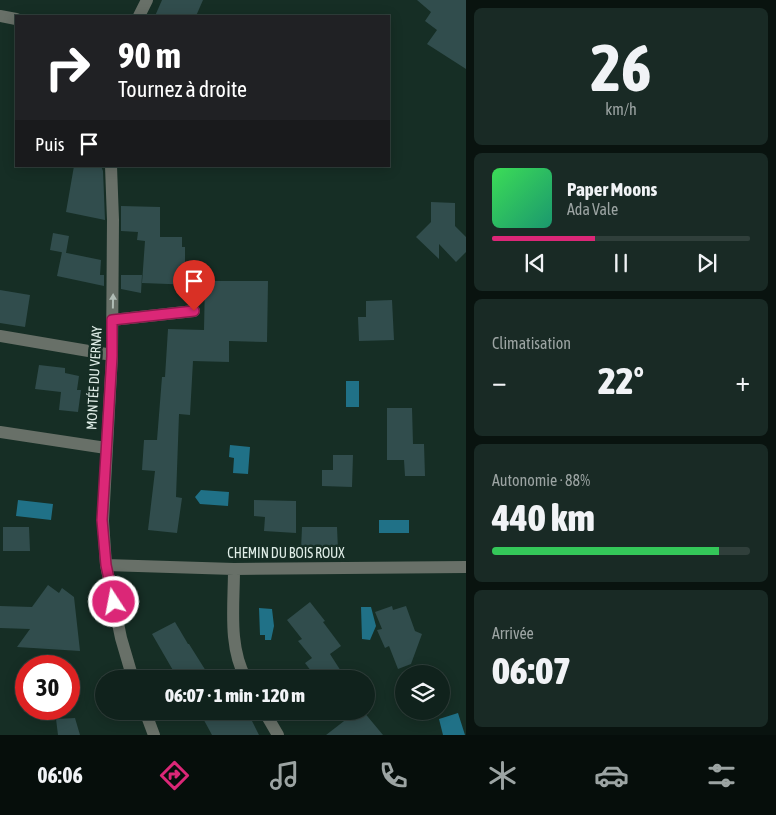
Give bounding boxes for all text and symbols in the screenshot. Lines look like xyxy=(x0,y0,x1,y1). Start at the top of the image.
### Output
text: 26 xyxy=(590,30,652,105)
icon: right xyxy=(35,35,100,100)
text: 90 m xyxy=(118,35,181,75)
text: Tournez à droite xyxy=(118,76,247,102)
text: km/h xyxy=(605,100,637,118)
icon: arrive xyxy=(75,130,103,158)
text: Puis xyxy=(35,133,65,155)
text: Paper Moons xyxy=(567,178,657,200)
text: Ada Vale xyxy=(567,200,618,218)
icon: previous xyxy=(521,249,549,277)
icon: pause xyxy=(607,249,635,277)
icon: next xyxy=(693,249,721,277)
pin xyxy=(173,260,215,311)
icon: arrive xyxy=(180,267,208,295)
one-way arrow xyxy=(109,293,117,309)
street label: MONTÉE DU VERNAY xyxy=(83,325,105,431)
text: Climatisation xyxy=(492,334,571,352)
text: 22° xyxy=(598,359,644,402)
text: − xyxy=(492,365,507,397)
text: + xyxy=(735,365,750,397)
text: Autonomie · 88% xyxy=(492,471,590,489)
text: 440 km xyxy=(492,496,595,539)
street label: CHEMIN DU BOIS ROUX xyxy=(227,545,345,561)
position arrow xyxy=(87,575,139,627)
text: Arrivée xyxy=(492,624,534,642)
text: 06:07 xyxy=(492,649,571,692)
speed limit sign: 30 xyxy=(15,655,80,720)
map controls xyxy=(395,665,450,720)
button: layers xyxy=(395,665,450,720)
text: 06:07 · 1 min · 120 m xyxy=(165,684,305,706)
icon: directions xyxy=(157,758,192,793)
icon: music xyxy=(267,758,302,793)
icon: phone xyxy=(376,758,411,793)
icon: climate xyxy=(485,758,520,793)
icon: car xyxy=(594,758,629,793)
icon: filters xyxy=(704,758,739,793)
text: 06:06 xyxy=(37,762,83,788)

